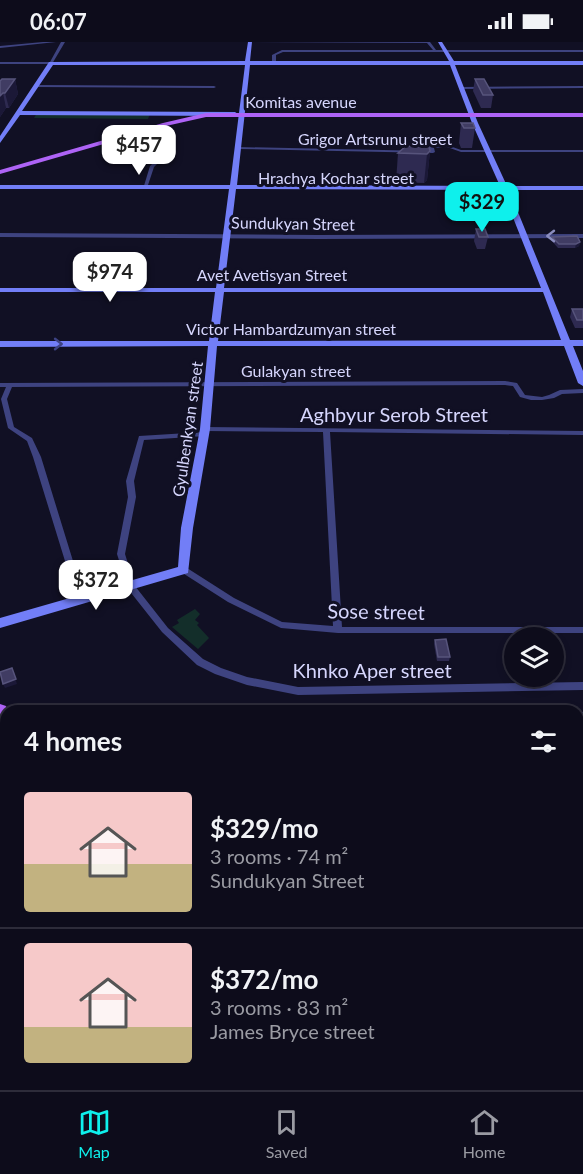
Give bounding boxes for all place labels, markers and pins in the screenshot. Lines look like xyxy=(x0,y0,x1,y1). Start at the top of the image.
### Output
pin: $457 xyxy=(103,125,175,176)
pin: $329 xyxy=(446,182,518,233)
pin: $974 xyxy=(74,252,146,303)
pin: $372 xyxy=(60,560,132,611)

